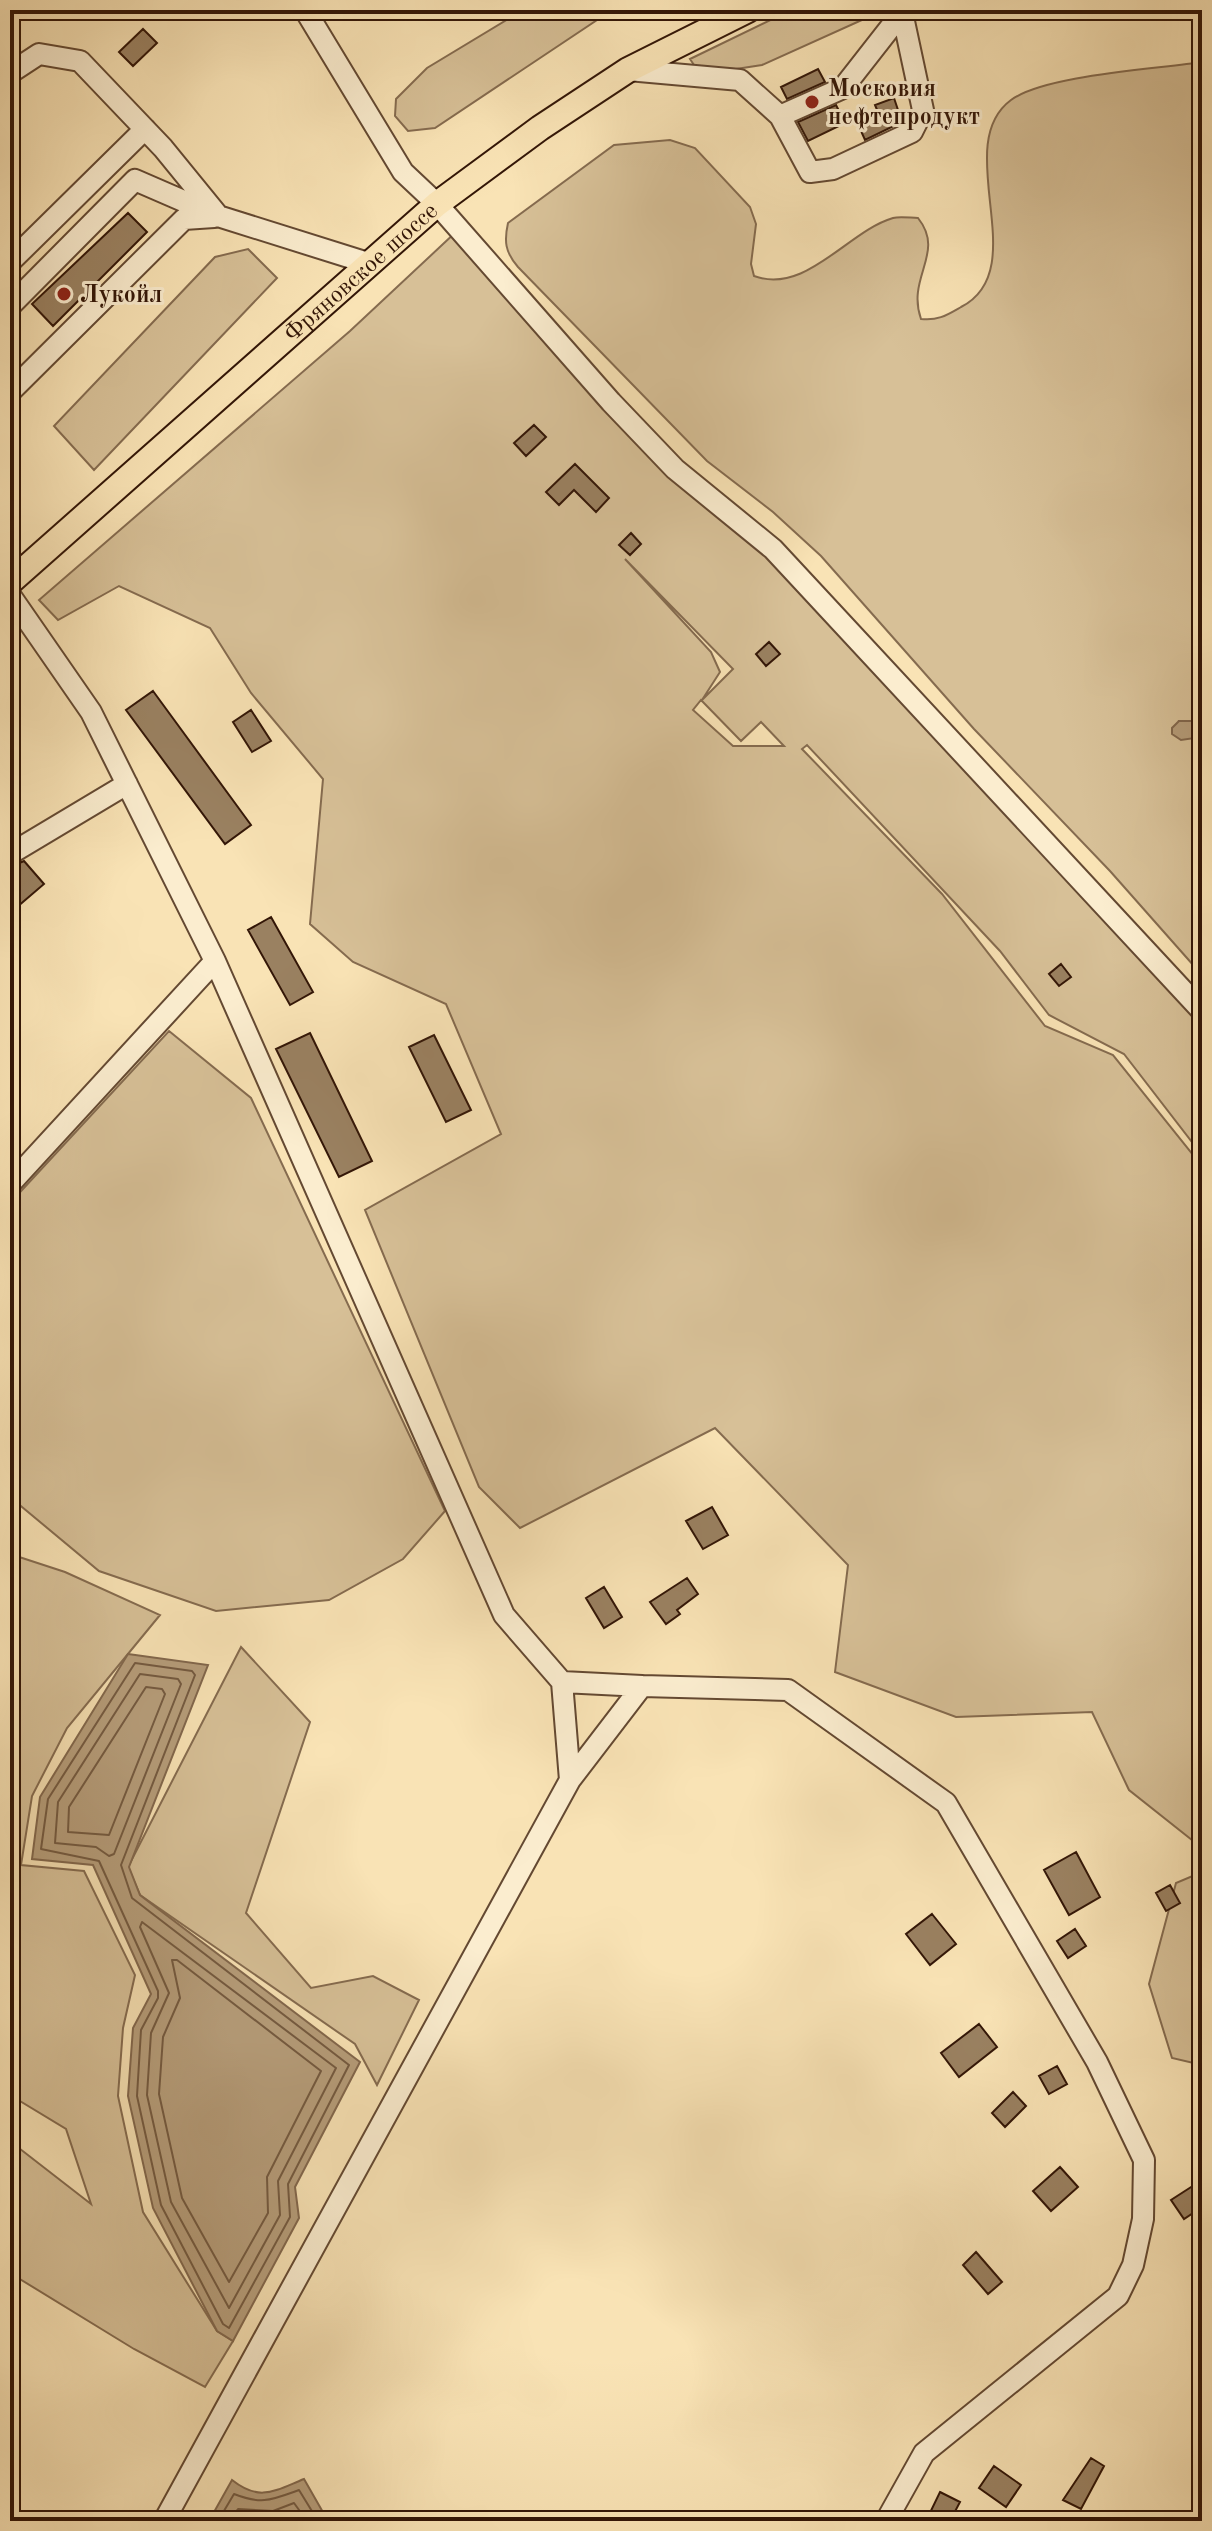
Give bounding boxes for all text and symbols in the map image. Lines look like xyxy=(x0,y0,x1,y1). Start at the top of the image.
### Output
place label: Московия нефтепродукт xyxy=(828,78,980,130)
marker: Московия нефтепродукт xyxy=(803,93,821,111)
street label: Фряновское шоссе xyxy=(280,199,443,347)
place label: Лукойл xyxy=(80,284,162,308)
marker: Лукойл xyxy=(55,285,73,303)

